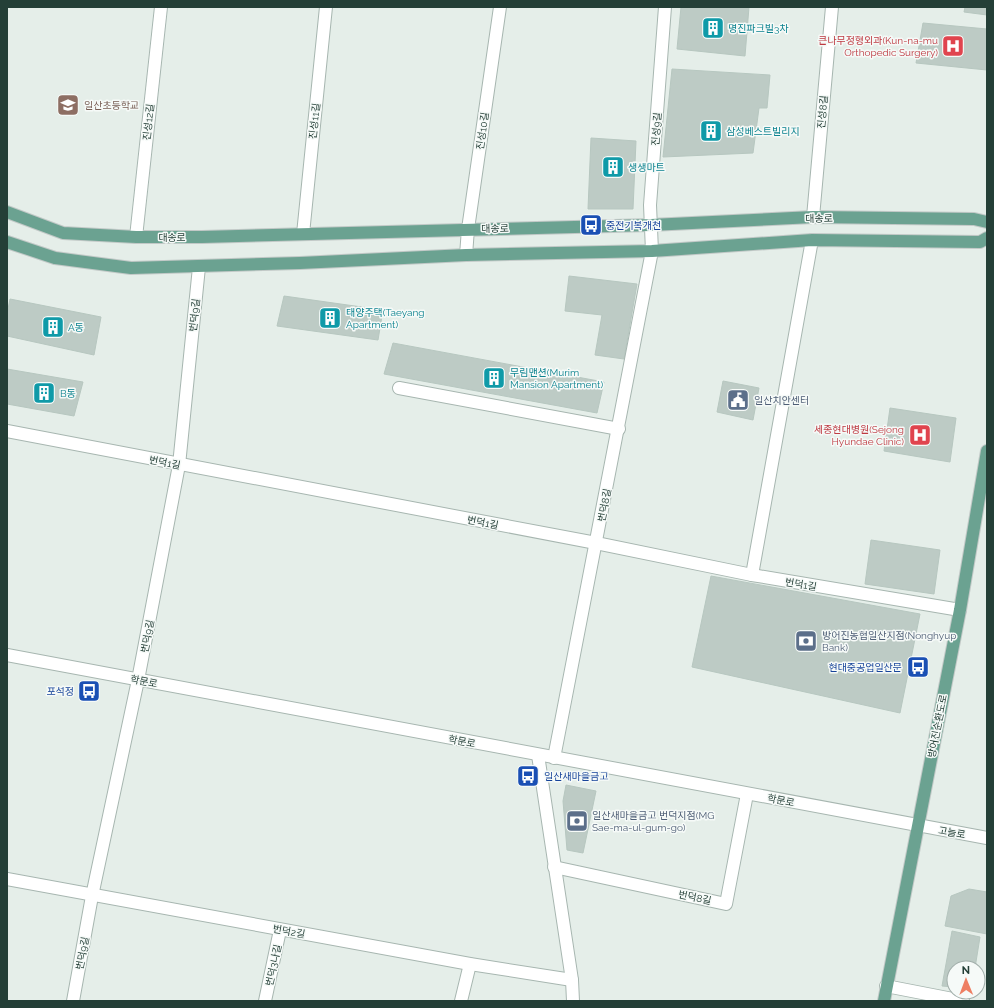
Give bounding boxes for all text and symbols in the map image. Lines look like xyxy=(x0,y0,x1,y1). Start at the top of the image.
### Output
building icon: 명진파크빌3차 xyxy=(700,15,726,41)
place label: 명진파크빌3차 xyxy=(728,23,789,34)
hospital icon: 큰나무정형외과(Kun-na-mu Orthopedic Surgery) xyxy=(940,33,966,59)
place label: 큰나무정형외과(Kun-na-mu Orthopedic Surgery) xyxy=(818,35,938,58)
school or university icon: 일산초등학교 xyxy=(55,92,81,118)
street label: 진성8길 xyxy=(816,95,829,129)
place label: 일산초등학교 xyxy=(84,100,139,111)
street label: 진성11길 xyxy=(307,102,322,140)
street label: 진성12길 xyxy=(141,103,156,141)
street label: 진성10길 xyxy=(474,111,491,151)
street label: 진성9길 xyxy=(650,112,663,146)
building icon: 삼성베스트빌리지 xyxy=(698,118,724,144)
place label: 삼성베스트빌리지 xyxy=(726,126,800,137)
building icon: 생생마트 xyxy=(600,154,626,180)
place label: 생생마트 xyxy=(628,162,665,173)
bus stop icon: 중전기복개천 xyxy=(578,212,604,238)
street label: 대송로 xyxy=(805,213,833,224)
place label: 중전기복개천 xyxy=(606,220,661,231)
street label: 대송로 xyxy=(481,223,509,234)
street label: 대송로 xyxy=(158,232,186,243)
street label: 번덕9길 xyxy=(187,298,202,332)
building icon: 태양주택(Taeyang Apartment) xyxy=(317,305,343,331)
place label: 태양주택(Taeyang Apartment) xyxy=(346,307,424,330)
building icon: A동 xyxy=(40,314,66,340)
place label: A동 xyxy=(68,322,84,333)
building icon: 무림맨션(Murim Mansion Apartment) xyxy=(481,365,507,391)
place label: 무림맨션(Murim Mansion Apartment) xyxy=(510,367,603,390)
building icon: B동 xyxy=(31,380,57,406)
public building icon: 일산치안센터 xyxy=(725,387,751,413)
place label: B동 xyxy=(60,388,76,399)
place label: 일산치안센터 xyxy=(754,395,809,406)
hospital icon: 세종현대병원(Sejong Hyundae Clinic) xyxy=(907,422,933,448)
place label: 세종현대병원(Sejong Hyundae Clinic) xyxy=(814,424,904,447)
street label: 번덕1길 xyxy=(148,454,182,471)
street label: 번덕8길 xyxy=(596,488,613,523)
street label: 번덕1길 xyxy=(466,514,500,531)
street label: 번덕1길 xyxy=(784,576,818,593)
street label: 번덕9길 xyxy=(139,619,156,654)
bank icon: 방어진농협일산지점(Nonghyup Bank) xyxy=(793,628,819,654)
place label: 방어진농협일산지점(Nonghyup Bank) xyxy=(822,630,956,653)
bus stop icon: 현대중공업일산문 xyxy=(905,654,931,680)
place label: 현대중공업일산문 xyxy=(828,662,902,673)
street label: 학문로 xyxy=(129,673,159,690)
bus stop icon: 포석정 xyxy=(76,678,102,704)
place label: 포석정 xyxy=(46,686,74,697)
street label: 방어진순환도로 xyxy=(926,693,949,759)
street label: 학문로 xyxy=(447,733,477,750)
bus stop icon: 일산새마을금고 xyxy=(515,763,541,789)
place label: 일산새마을금고 xyxy=(544,771,608,782)
street label: 학문로 xyxy=(766,792,796,809)
bank icon: 일산새마을금고 번덕지점(MG Sae-ma-ul-gum-go) xyxy=(564,808,590,834)
place label: 일산새마을금고 번덕지점(MG Sae-ma-ul-gum-go) xyxy=(592,810,714,833)
street label: 고늘로 xyxy=(937,825,966,840)
street label: 번덕8길 xyxy=(677,889,712,906)
street label: 번덕2길 xyxy=(272,923,306,940)
street label: 번덕9길 xyxy=(74,936,91,971)
street label: 번덕3나길 xyxy=(264,943,283,987)
north arrow xyxy=(946,960,986,1000)
text: N xyxy=(962,964,970,977)

